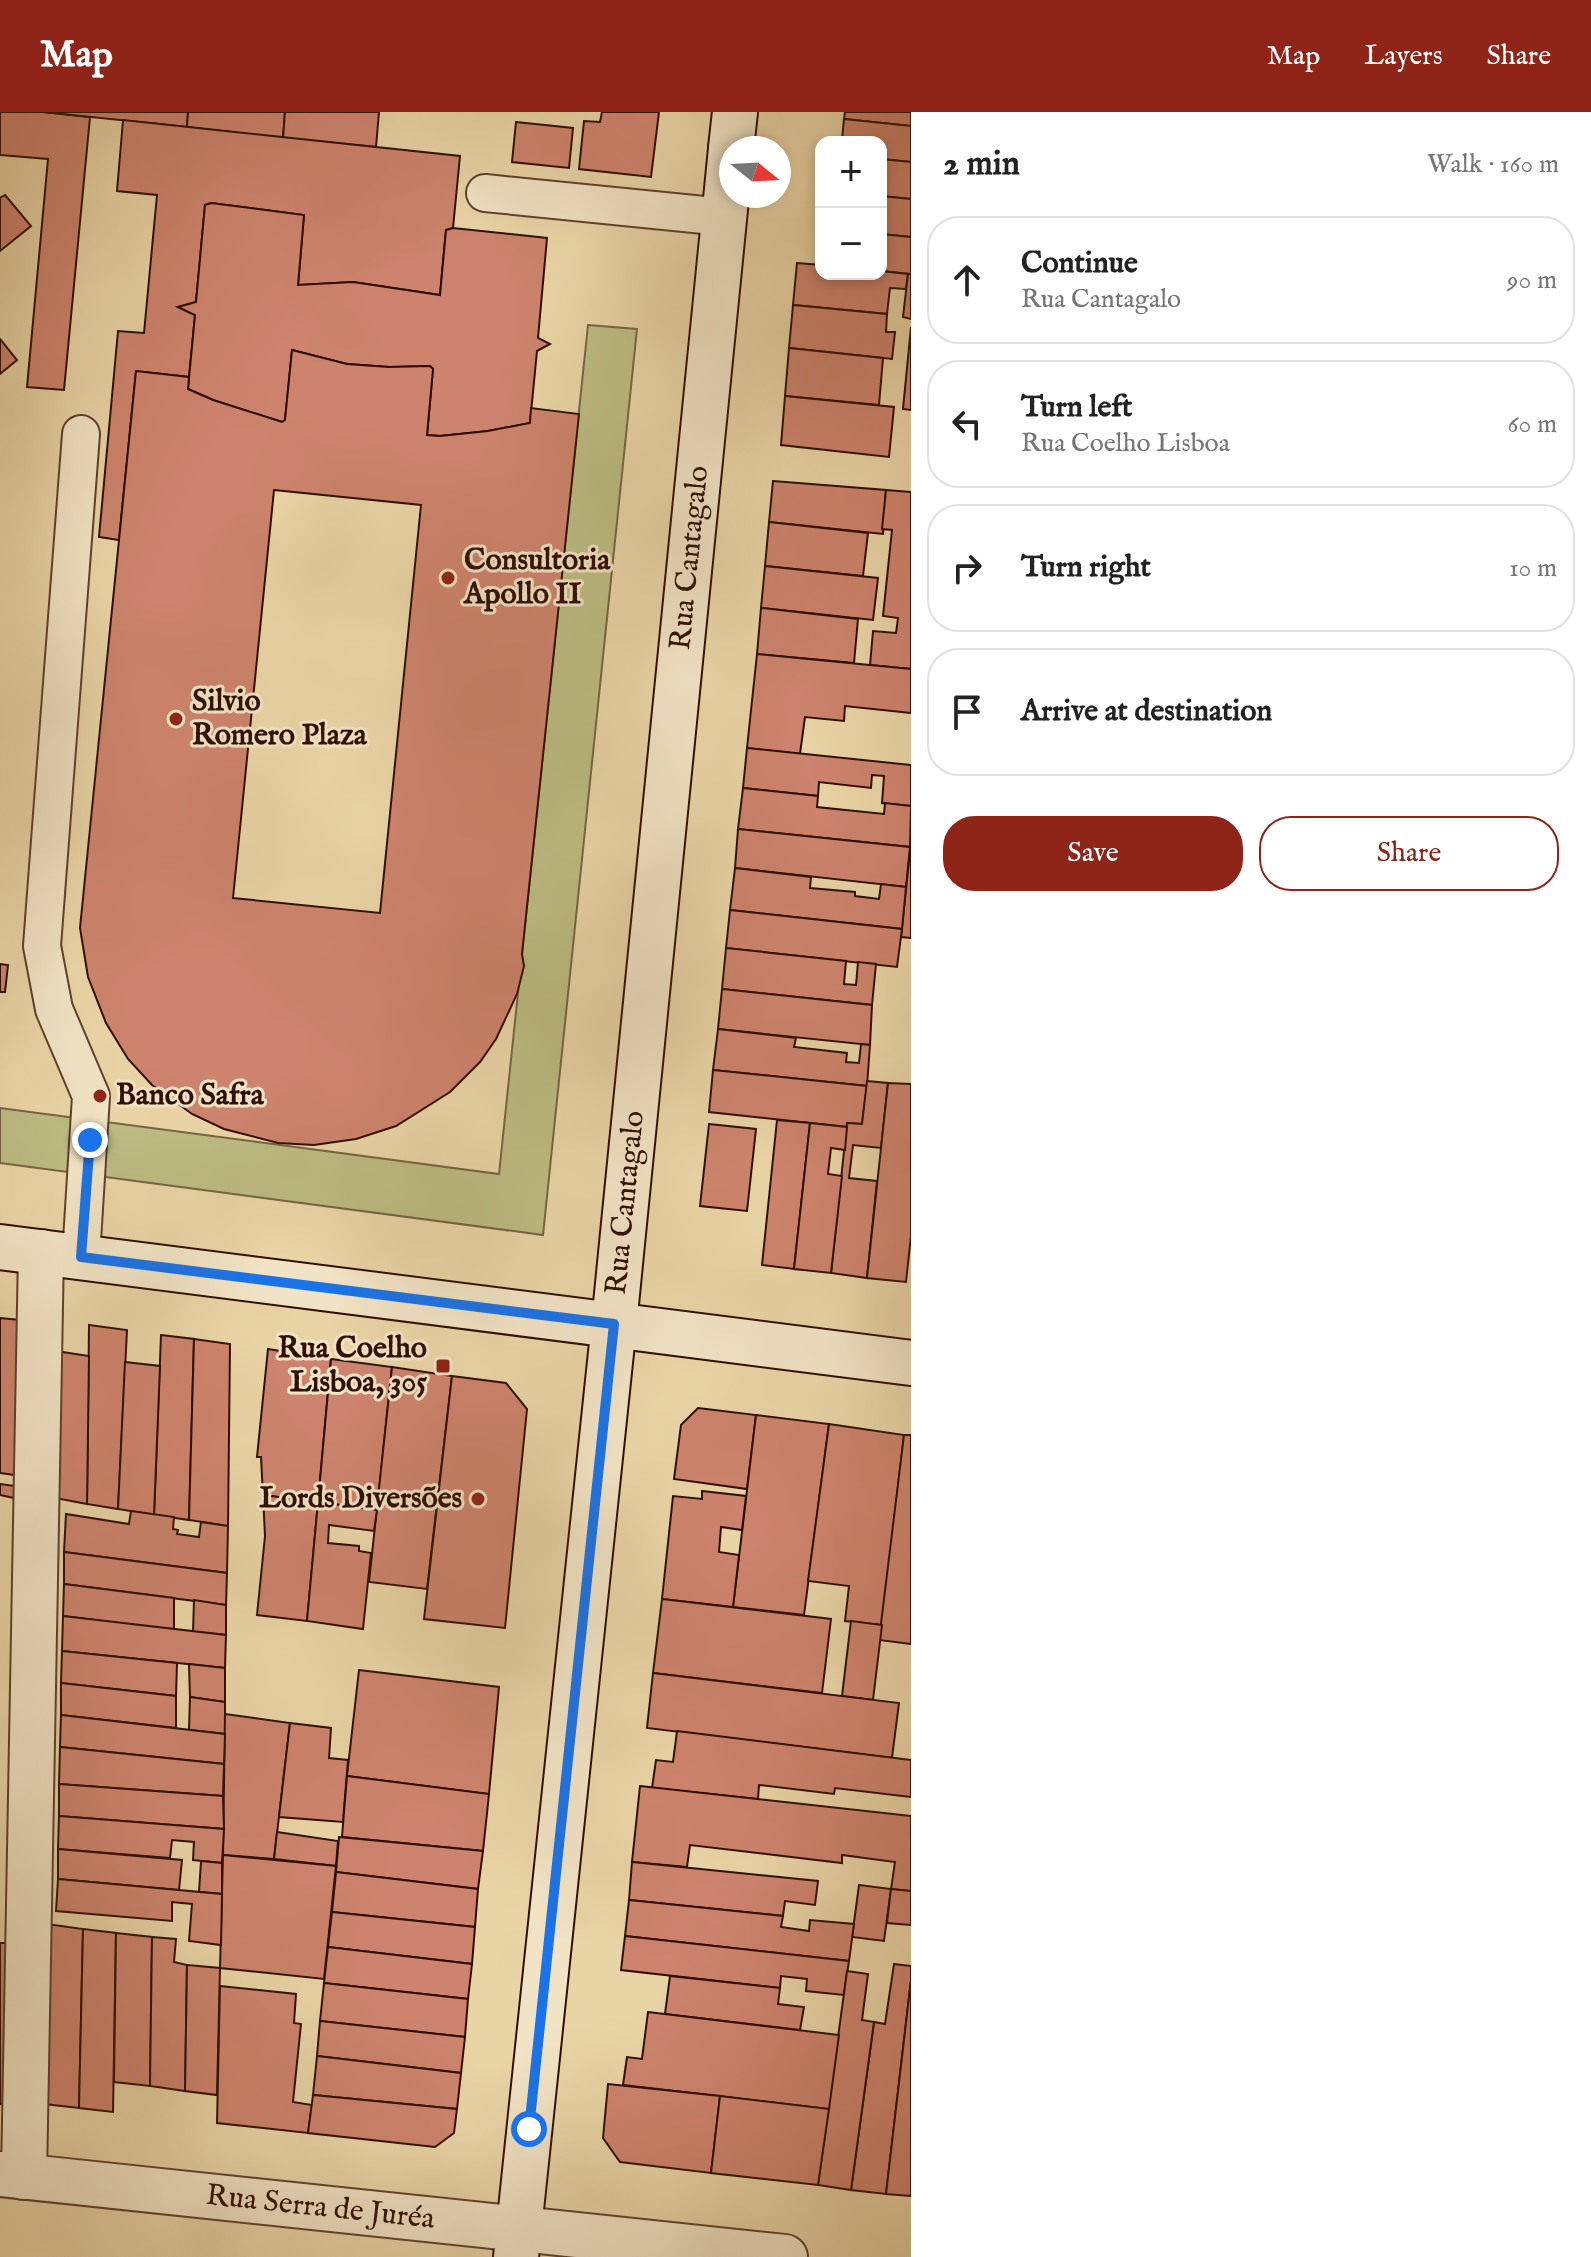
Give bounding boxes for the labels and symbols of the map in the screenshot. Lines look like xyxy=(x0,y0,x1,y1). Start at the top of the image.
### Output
north arrow xyxy=(719,136,791,208)
street label: Rua Cantagalo xyxy=(662,464,718,652)
place label: Consultoria Apollo II xyxy=(463,542,611,614)
marker: Consultoria Apollo II xyxy=(439,569,457,587)
place label: Silvio Romero Plaza xyxy=(192,683,368,755)
marker: Silvio Romero Plaza xyxy=(167,710,185,728)
place label: Banco Safra xyxy=(116,1077,265,1115)
marker: Banco Safra xyxy=(91,1087,109,1105)
street label: Rua Cantagalo xyxy=(598,1109,654,1297)
route end xyxy=(72,1122,108,1158)
place label: Rua Coelho Lisboa, 305 xyxy=(278,1330,427,1402)
marker: Rua Coelho Lisboa, 305 xyxy=(434,1357,452,1375)
place label: Lords Diversões xyxy=(259,1480,462,1518)
marker: Lords Diversões xyxy=(469,1490,487,1508)
route start xyxy=(511,2111,547,2147)
street label: Rua Serra de Juréa xyxy=(204,2177,436,2239)

